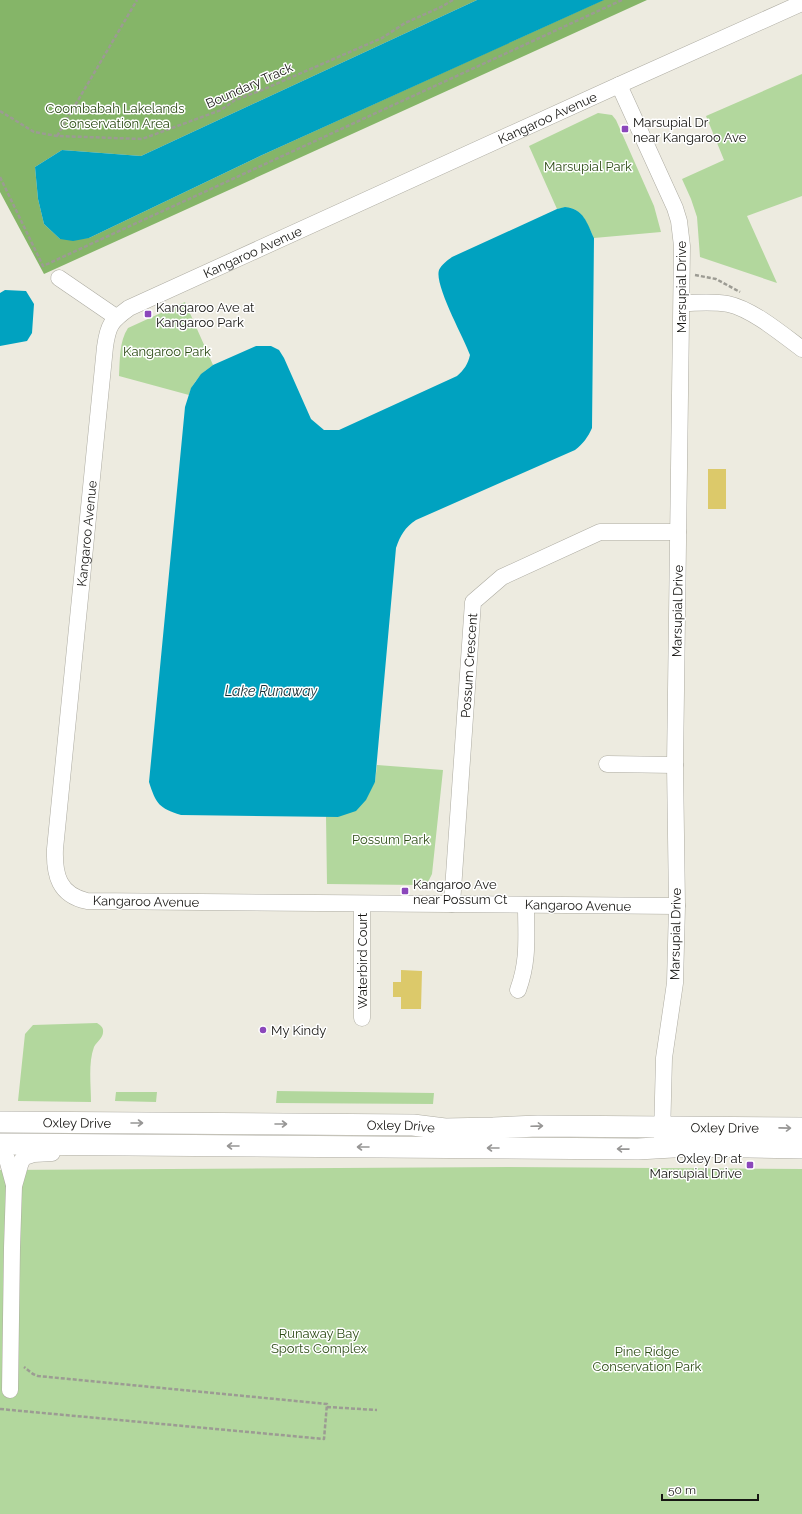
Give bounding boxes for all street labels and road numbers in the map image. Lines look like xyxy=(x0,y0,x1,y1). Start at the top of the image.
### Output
street label: Boundary Track xyxy=(203,60,295,111)
street label: Kangaroo Avenue xyxy=(496,89,599,147)
street label: Kangaroo Avenue xyxy=(201,223,305,281)
street label: Marsupial Drive xyxy=(674,240,689,333)
street label: Kangaroo Avenue xyxy=(74,479,100,587)
street label: Marsupial Drive xyxy=(669,564,686,657)
street label: Possum Crescent xyxy=(458,612,480,719)
street label: Marsupial Drive xyxy=(667,887,684,980)
street label: Kangaroo Avenue xyxy=(93,893,200,910)
street label: Kangaroo Avenue xyxy=(525,897,632,914)
street label: Waterbird Court xyxy=(355,912,370,1009)
street label: Oxley Drive xyxy=(43,1115,112,1131)
street label: Oxley Drive xyxy=(367,1118,436,1136)
street label: Oxley Drive xyxy=(690,1120,759,1136)

